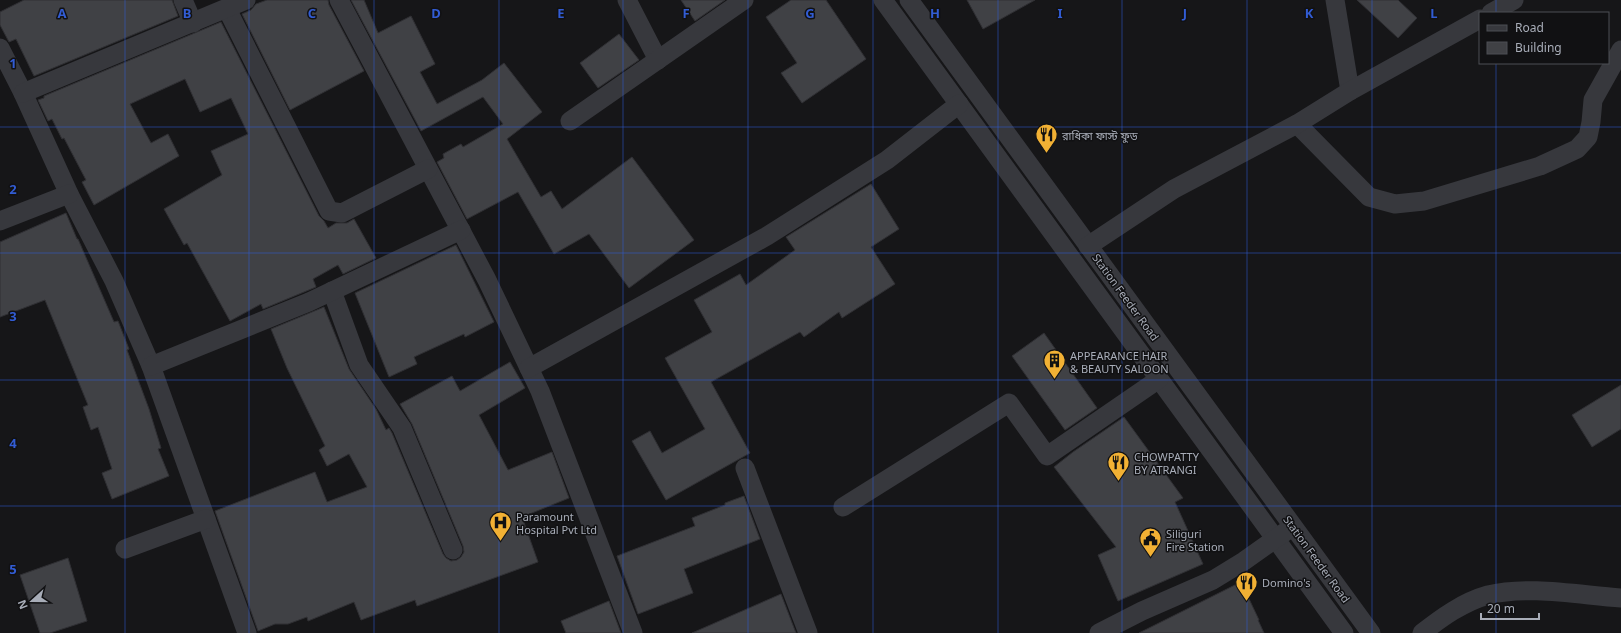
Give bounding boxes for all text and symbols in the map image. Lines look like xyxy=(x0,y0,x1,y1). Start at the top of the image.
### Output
text: A xyxy=(58,4,67,22)
text: B xyxy=(183,4,191,22)
text: C xyxy=(308,4,316,22)
text: D xyxy=(431,4,441,22)
text: E xyxy=(557,4,565,22)
text: F xyxy=(682,4,690,22)
text: G xyxy=(805,4,815,22)
text: H xyxy=(930,4,940,22)
text: I xyxy=(1057,4,1063,22)
text: J xyxy=(1182,4,1187,22)
text: K xyxy=(1305,4,1314,22)
text: L xyxy=(1430,4,1438,22)
legend xyxy=(1479,12,1609,64)
text: Road xyxy=(1515,19,1544,36)
text: Building xyxy=(1515,39,1562,56)
text: 1 xyxy=(9,54,17,72)
restaurant icon: রাধিকা ফাস্ট ফুড xyxy=(1033,122,1059,155)
place label: রাধিকা ফাস্ট ফুড xyxy=(1061,128,1138,143)
text: 2 xyxy=(9,180,17,198)
street label: Station Feeder Road xyxy=(1089,250,1163,344)
text: 3 xyxy=(9,307,17,325)
building icon: APPEARANCE HAIR & BEAUTY SALOON xyxy=(1041,348,1067,381)
place label: APPEARANCE HAIR & BEAUTY SALOON xyxy=(1070,348,1169,376)
text: 4 xyxy=(9,434,17,452)
restaurant icon: CHOWPATTY BY ATRANGI xyxy=(1106,449,1132,482)
place label: CHOWPATTY BY ATRANGI xyxy=(1134,449,1200,477)
hospital icon: Paramount Hospital Pvt Ltd xyxy=(488,509,514,542)
place label: Paramount Hospital Pvt Ltd xyxy=(516,509,597,537)
street label: Station Feeder Road xyxy=(1280,512,1354,606)
public building icon: Siliguri Fire Station xyxy=(1137,526,1163,559)
place label: Siliguri Fire Station xyxy=(1166,526,1224,554)
text: 5 xyxy=(9,560,17,578)
restaurant icon: Domino's xyxy=(1234,569,1260,602)
place label: Domino's xyxy=(1262,575,1311,590)
north arrow xyxy=(12,581,52,621)
scale bar xyxy=(1481,595,1539,621)
text: N xyxy=(14,598,31,612)
text: 20 m xyxy=(1487,600,1515,617)

